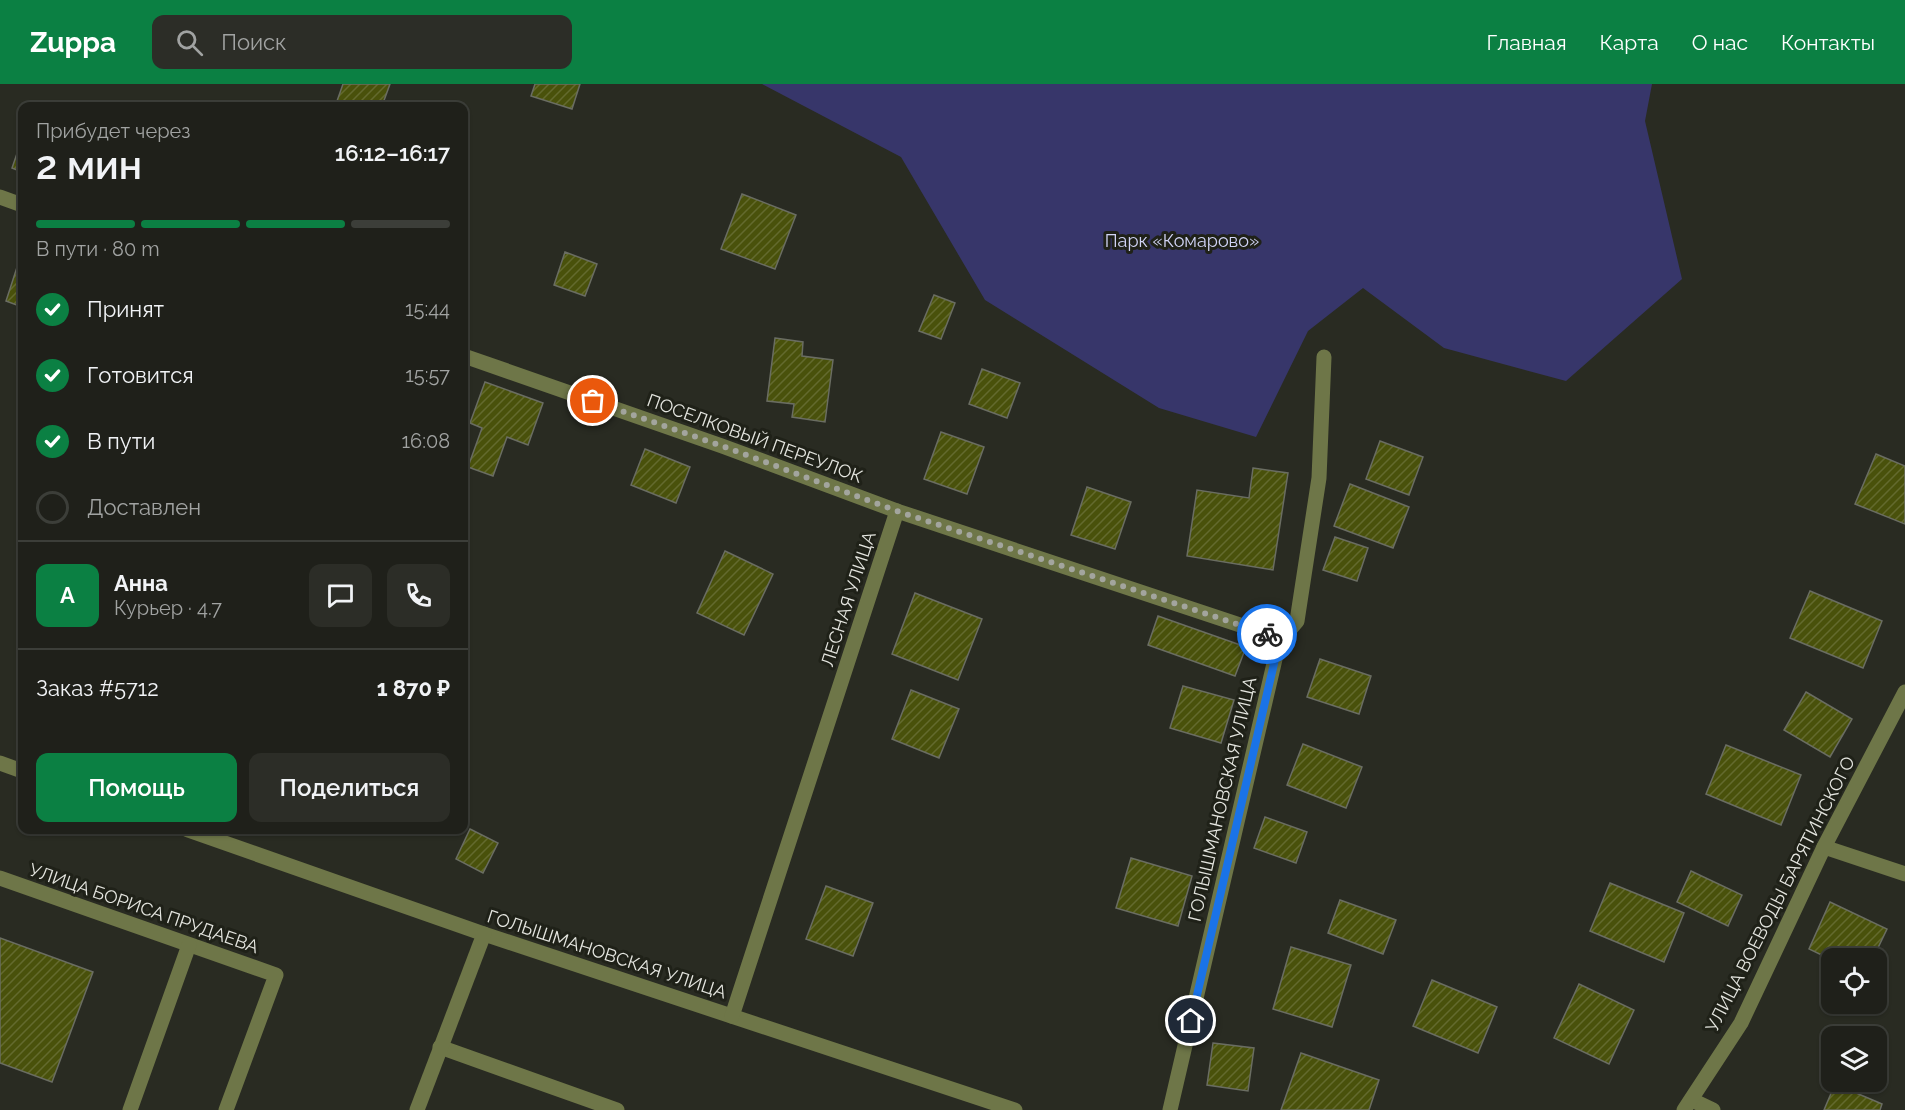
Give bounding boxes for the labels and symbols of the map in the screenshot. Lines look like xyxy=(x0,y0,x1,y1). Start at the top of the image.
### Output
park label: Парк «Комарово» xyxy=(1105,230,1259,251)
pin xyxy=(567,375,618,426)
street label: ПОСЕЛКОВЫЙ ПЕРЕУЛОК xyxy=(644,389,866,487)
street label: ЛЕСНАЯ УЛИЦА xyxy=(816,529,880,669)
courier xyxy=(1237,604,1297,664)
street label: ГОЛЫШМАНОВСКАЯ УЛИЦА xyxy=(1184,675,1260,923)
street label: УЛИЦА ВОЕВОДЫ БАРЯТИНСКОГО xyxy=(1701,753,1859,1035)
street label: УЛИЦА БОРИСА ПРУДАЕВА xyxy=(26,859,262,957)
street label: ГОЛЫШМАНОВСКАЯ УЛИЦА xyxy=(485,905,729,1003)
pin xyxy=(1165,995,1216,1046)

